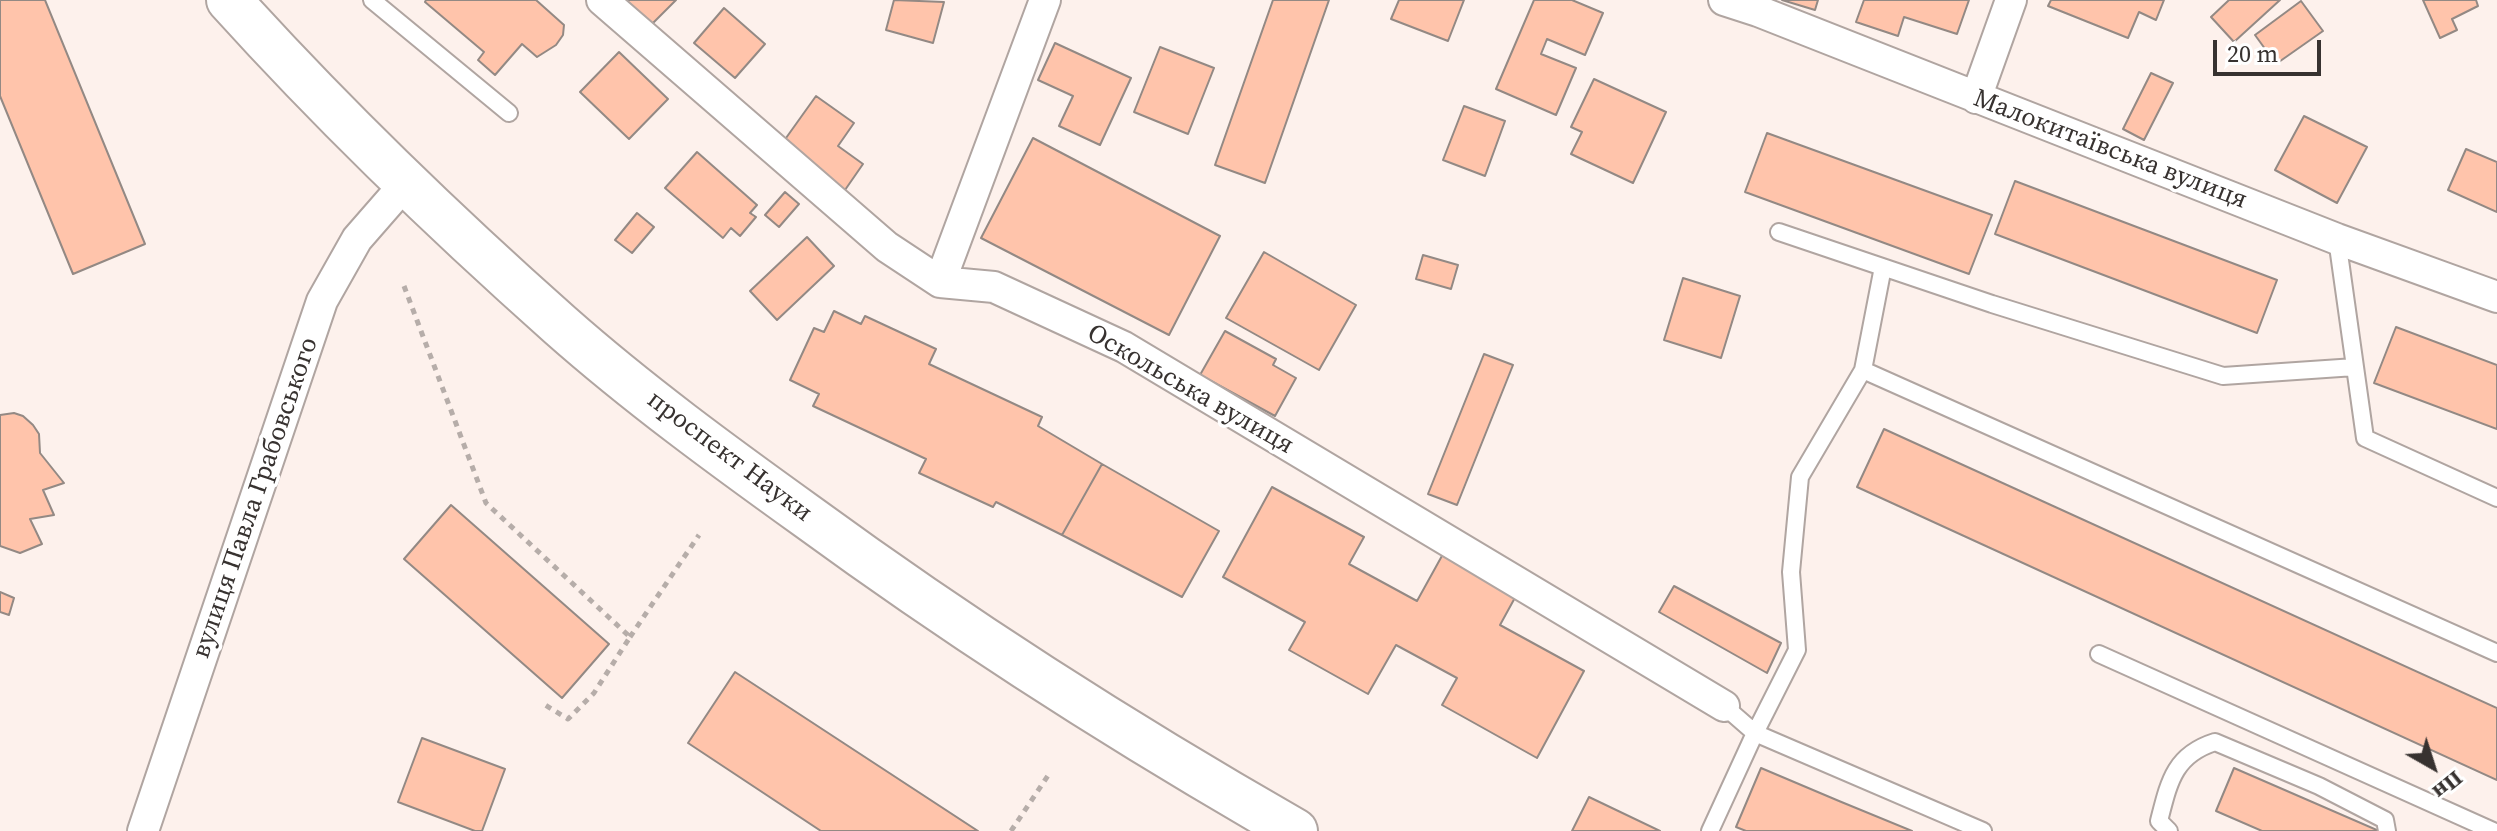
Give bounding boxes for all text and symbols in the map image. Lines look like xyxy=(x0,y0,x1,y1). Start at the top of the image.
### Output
scale bar xyxy=(2217,24,2325,74)
text: 20 m xyxy=(2227,37,2278,70)
street label: Малокитаївська вулиця xyxy=(1969,83,2251,217)
street label: Оскольська вулиця xyxy=(1081,318,1299,462)
street label: вулиця Павла Грабовського xyxy=(186,333,326,663)
street label: проспект Науки xyxy=(640,385,818,529)
north arrow xyxy=(2393,727,2473,807)
text: Пн xyxy=(2427,764,2470,807)

